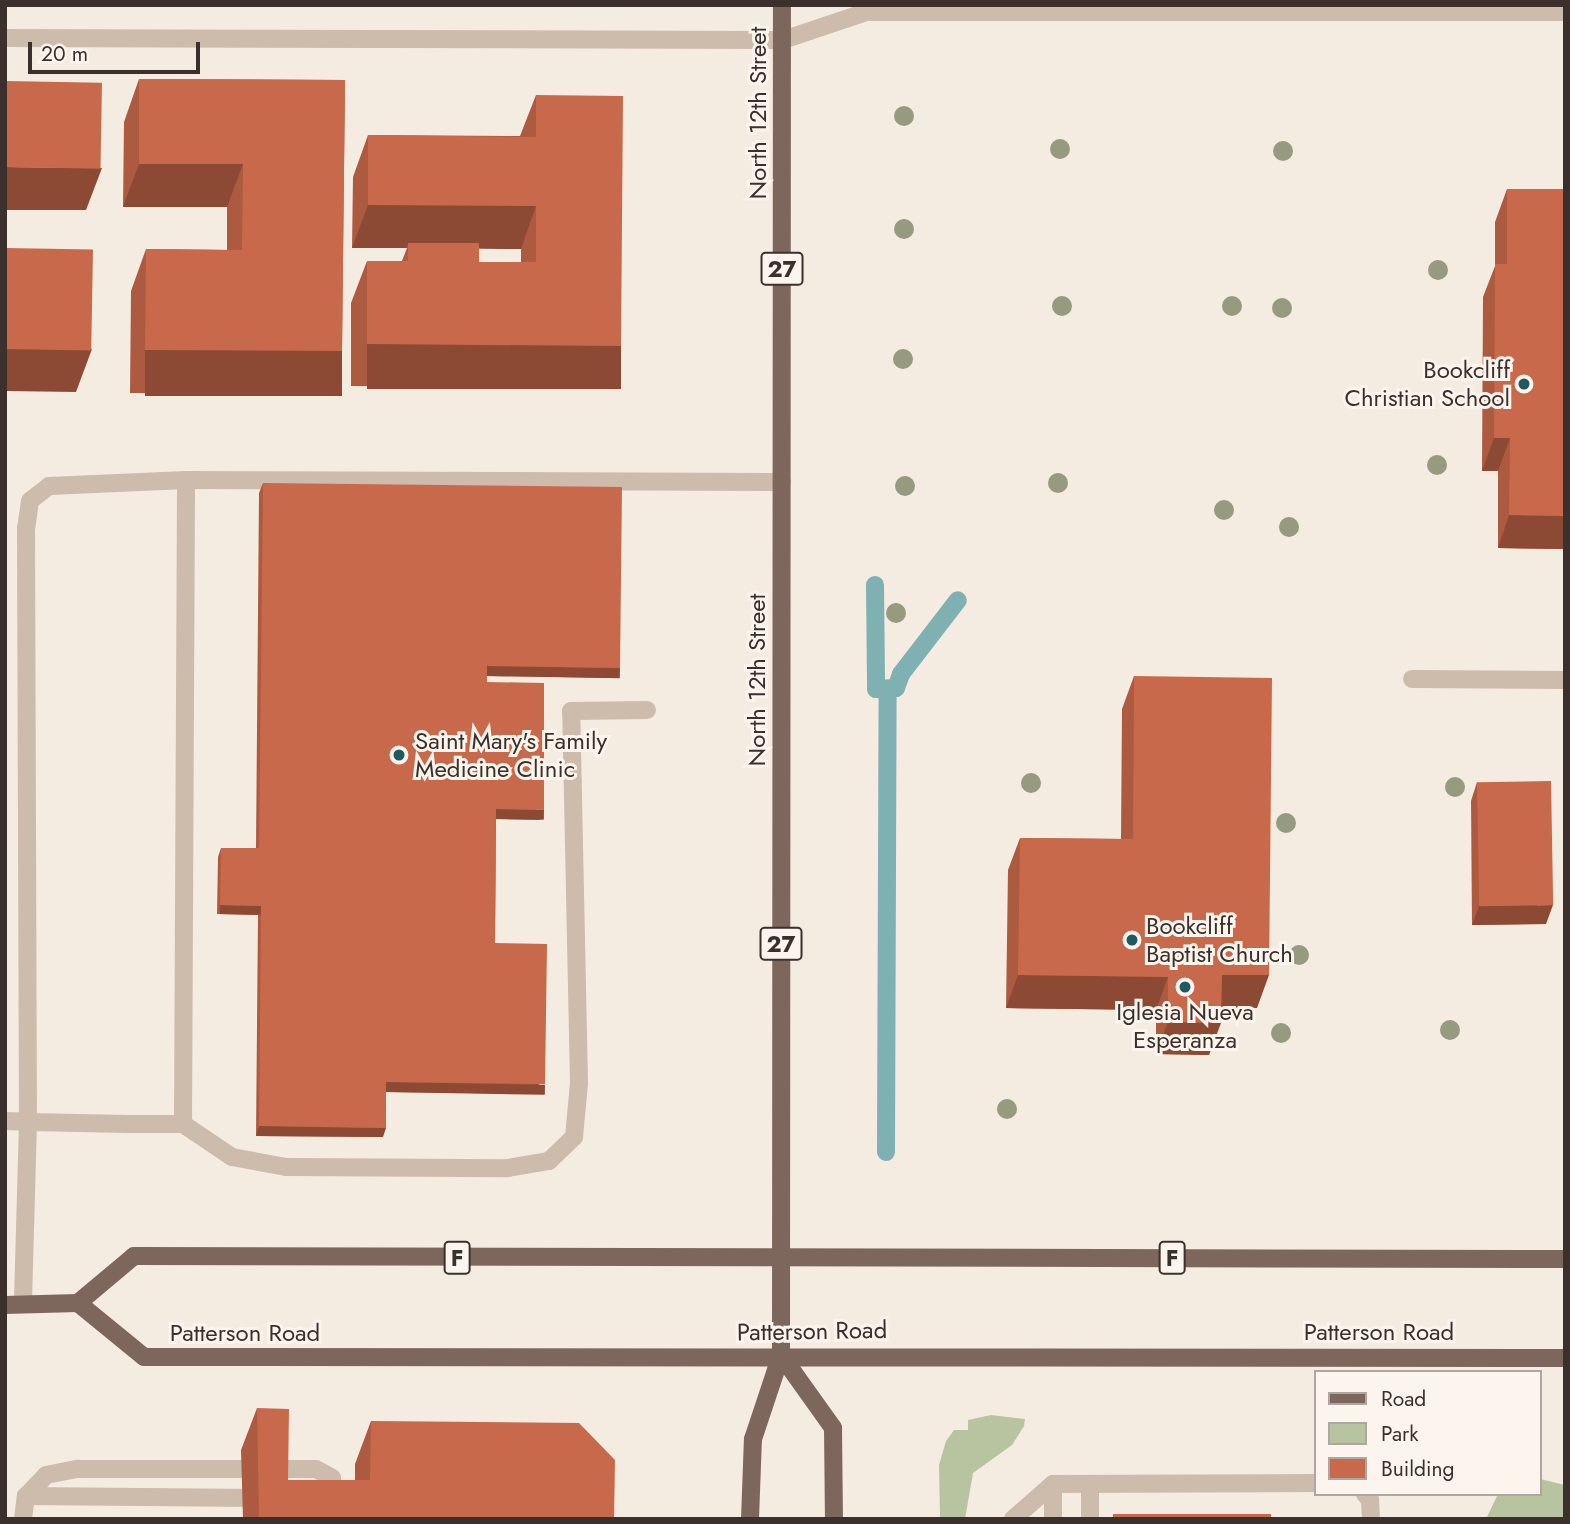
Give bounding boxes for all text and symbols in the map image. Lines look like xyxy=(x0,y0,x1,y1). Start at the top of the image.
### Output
street label: North 12th Street xyxy=(744,27,772,199)
scale bar xyxy=(32,28,203,72)
text: 20 m xyxy=(41,39,88,69)
road number: 27 xyxy=(759,250,805,288)
place label: Bookcliff Christian School xyxy=(1345,356,1510,412)
marker: Bookcliff Christian School xyxy=(1516,376,1532,392)
street label: North 12th Street xyxy=(743,594,771,766)
place label: Saint Mary's Family Medicine Clinic xyxy=(415,727,607,783)
marker: Saint Mary's Family Medicine Clinic xyxy=(389,745,409,765)
place label: Bookcliff Baptist Church xyxy=(1146,912,1293,968)
road number: 27 xyxy=(758,925,804,964)
marker: Bookcliff Baptist Church xyxy=(1124,932,1140,948)
marker: Iglesia Nueva Esperanza xyxy=(1177,979,1193,995)
place label: Iglesia Nueva Esperanza xyxy=(1116,998,1254,1054)
road number: F xyxy=(443,1238,471,1278)
road number: F xyxy=(1158,1238,1186,1278)
street label: Patterson Road xyxy=(737,1315,887,1347)
street label: Patterson Road xyxy=(1304,1318,1454,1346)
street label: Patterson Road xyxy=(170,1319,320,1347)
legend xyxy=(1314,1370,1542,1496)
text: Road xyxy=(1381,1384,1426,1414)
text: Park xyxy=(1381,1419,1418,1449)
text: Building xyxy=(1381,1454,1454,1484)

